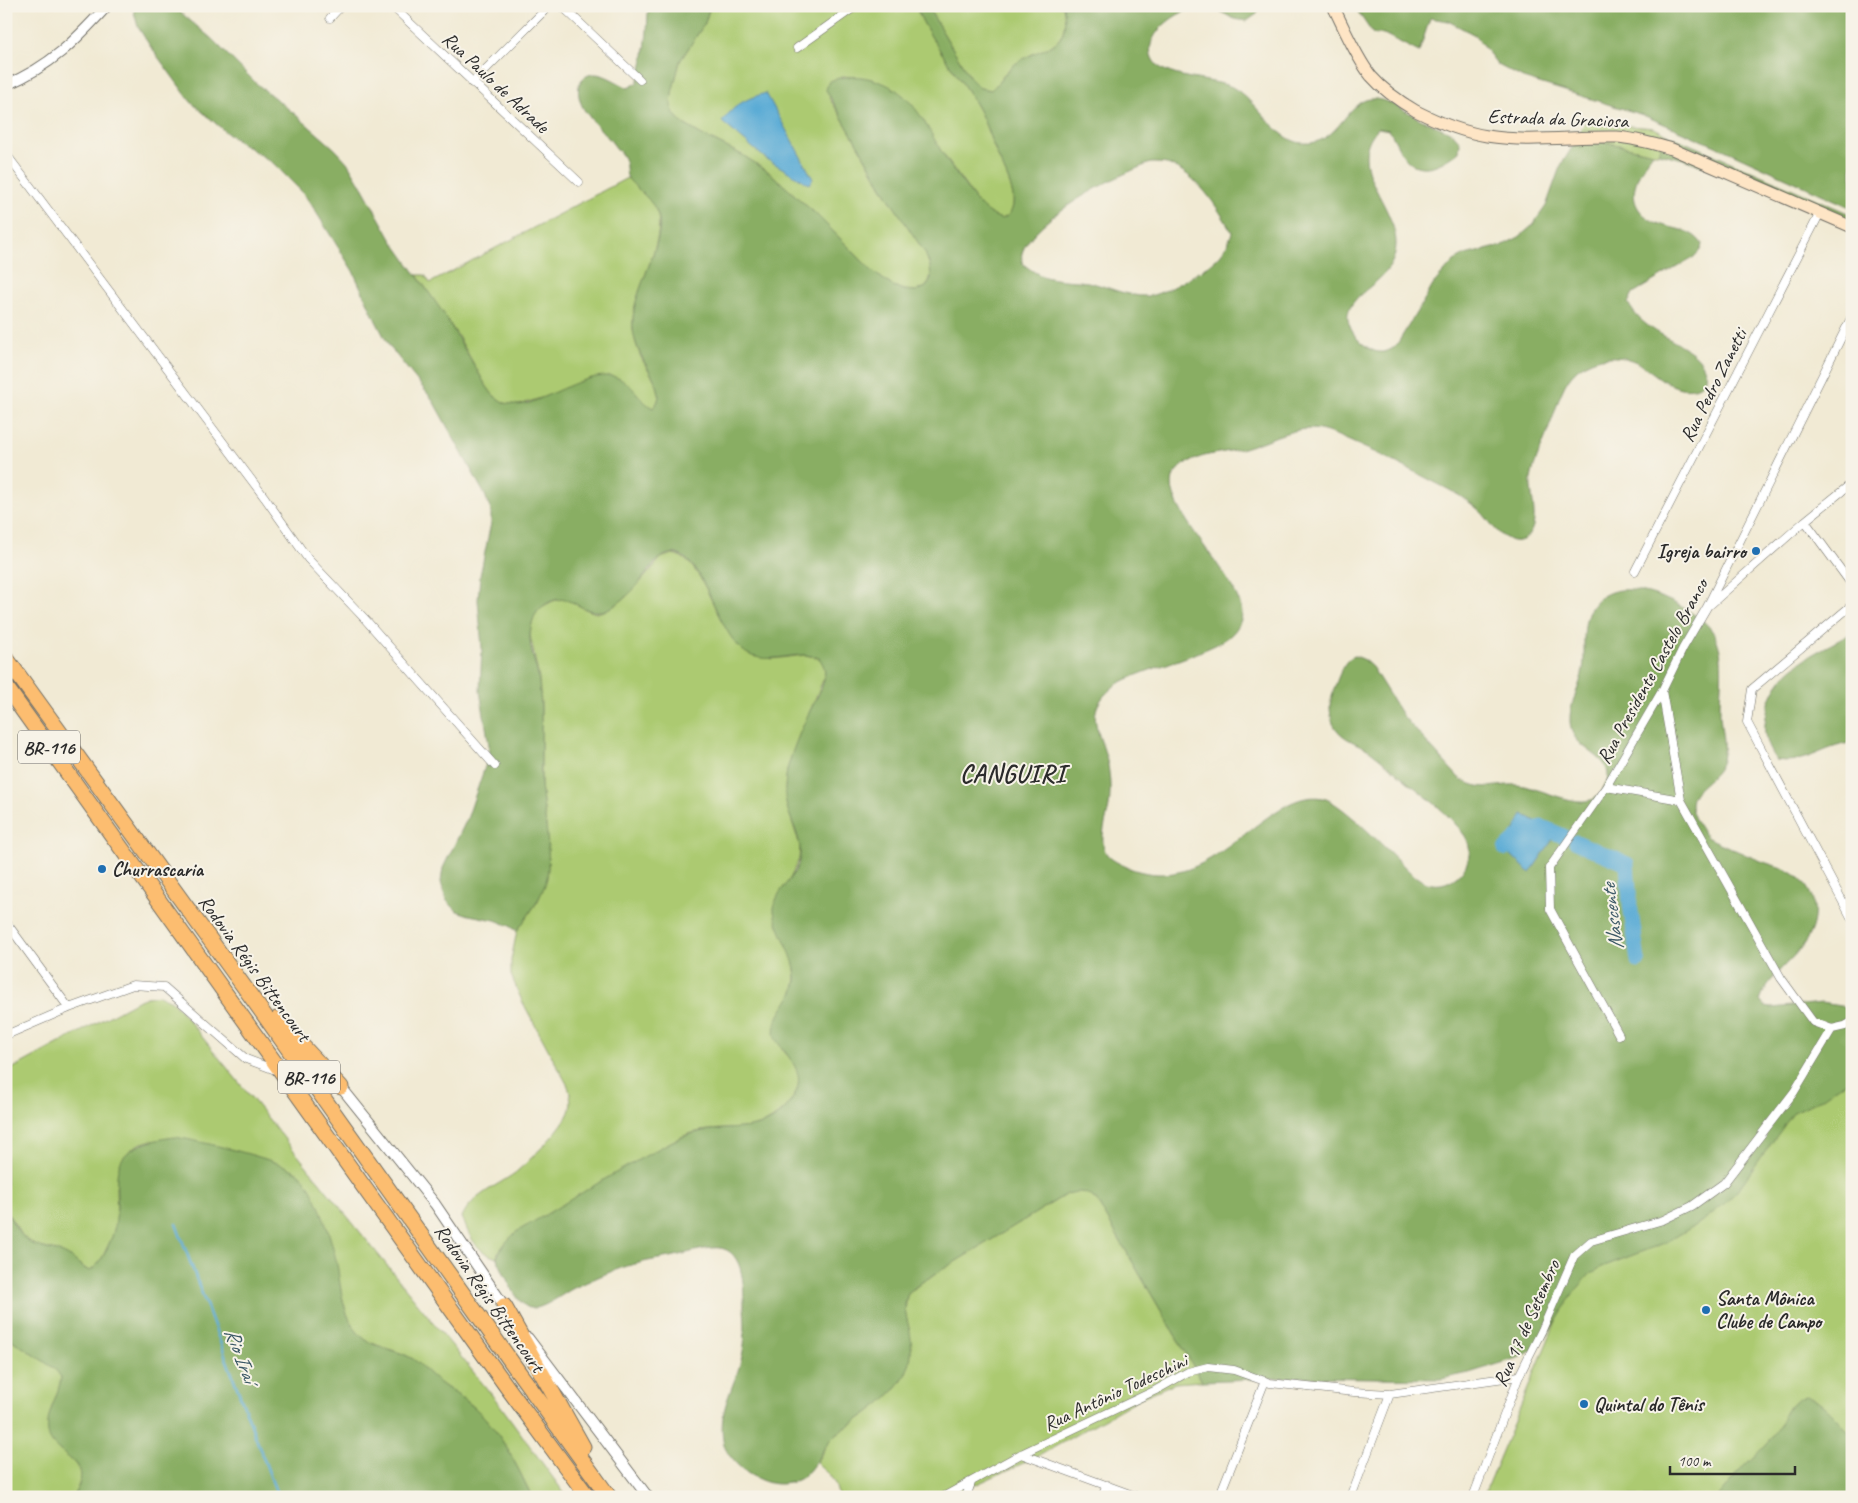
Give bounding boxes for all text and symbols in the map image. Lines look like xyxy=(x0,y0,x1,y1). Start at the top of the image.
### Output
street label: Rua Paulo de Adrade xyxy=(437,26,555,139)
street label: Estrada da Graciosa xyxy=(1487,104,1630,133)
street label: Rua Pedro Zanetti xyxy=(1674,323,1754,446)
place label: Igreja bairro xyxy=(1657,539,1748,564)
marker: Igreja bairro xyxy=(1750,545,1762,557)
street label: Rua Presidente Castelo Branco xyxy=(1591,573,1715,768)
road number: BR-116 xyxy=(18,730,80,764)
district label: CANGUIRI xyxy=(960,758,1071,790)
place label: Churrascaria xyxy=(112,857,205,882)
marker: Churrascaria xyxy=(96,863,108,875)
water label: Nascente xyxy=(1595,879,1629,952)
street label: Rodovia Régis Bittencourt xyxy=(193,890,318,1048)
road number: BR-116 xyxy=(278,1060,340,1094)
street label: Rodovia Régis Bittencourt xyxy=(429,1219,551,1379)
street label: Rua 17 de Setembro xyxy=(1487,1255,1566,1390)
place label: Santa Mônica Clube de Campo xyxy=(1716,1286,1823,1334)
marker: Santa Mônica Clube de Campo xyxy=(1700,1304,1712,1316)
water label: Rio Iraí xyxy=(219,1324,266,1392)
street label: Rua Antônio Todeschini xyxy=(1039,1347,1193,1437)
place label: Quintal do Tênis xyxy=(1594,1392,1706,1417)
marker: Quintal do Tênis xyxy=(1578,1398,1590,1410)
scale bar xyxy=(1670,1443,1796,1475)
text: 100 m xyxy=(1678,1452,1712,1471)

